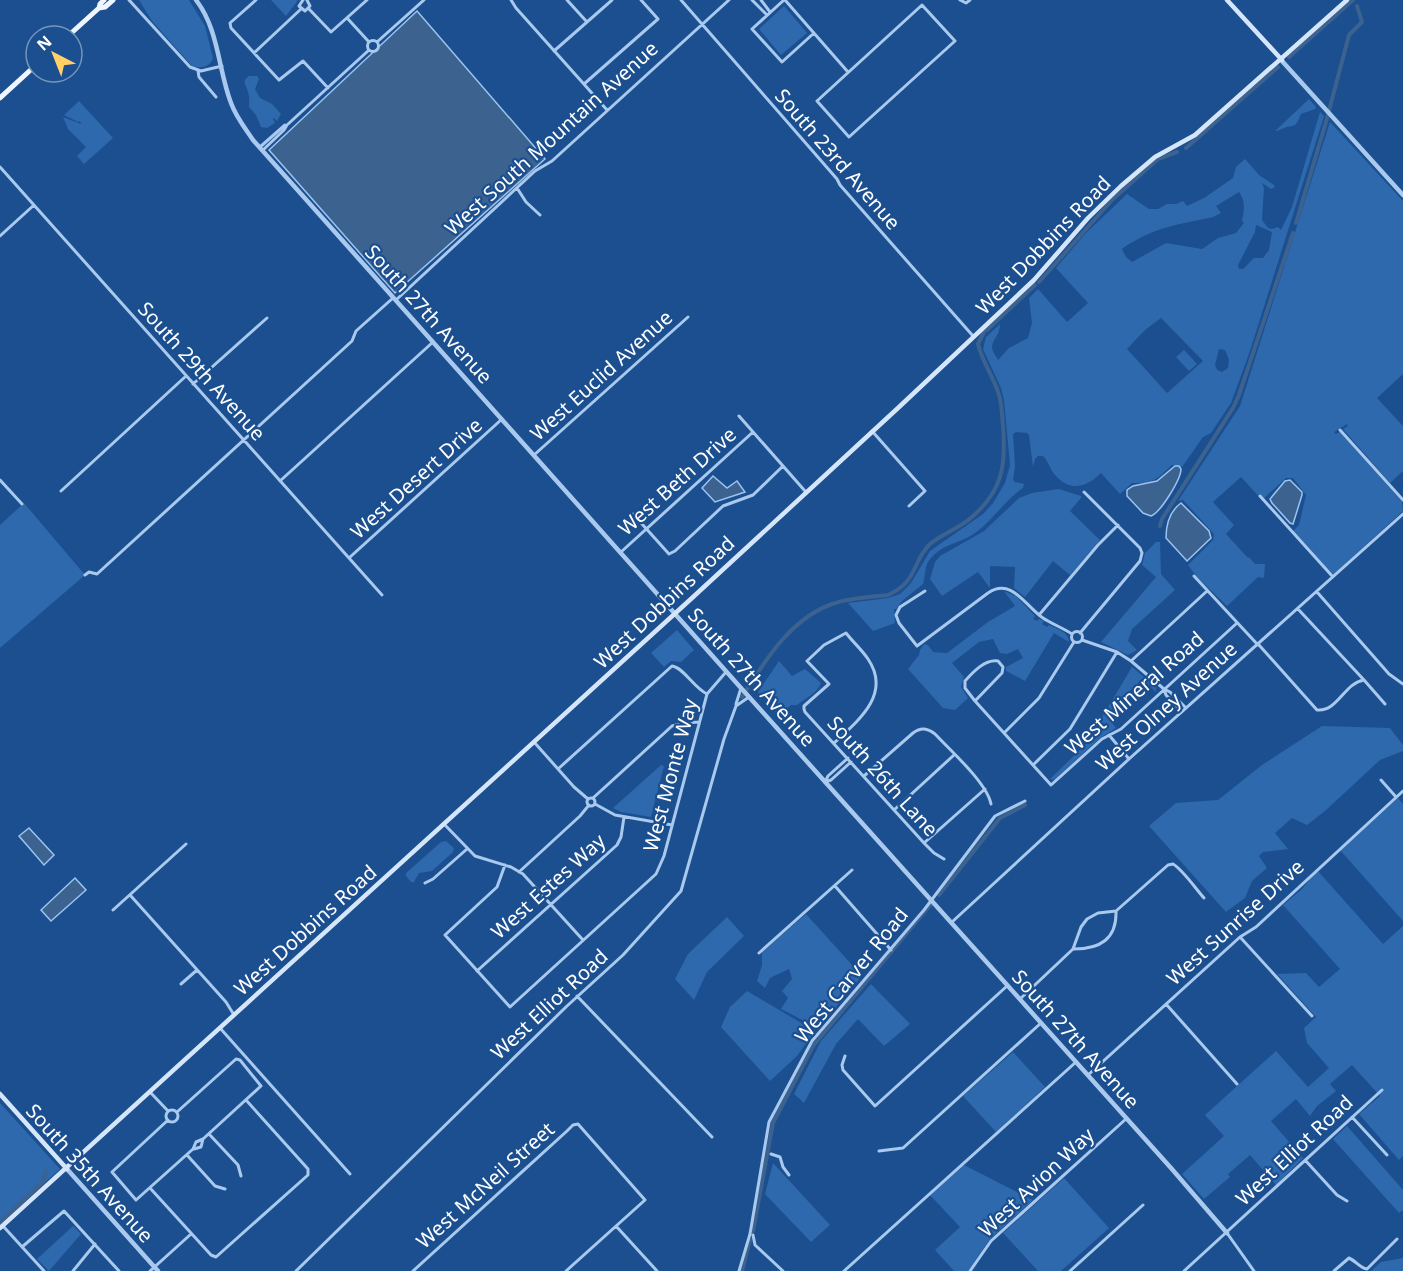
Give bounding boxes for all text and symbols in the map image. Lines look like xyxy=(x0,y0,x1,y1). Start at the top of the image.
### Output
north arrow xyxy=(24,24,84,84)
text: N xyxy=(32,30,56,55)
street label: West South Mountain Avenue xyxy=(439,35,663,241)
street label: South 23rd Avenue xyxy=(769,83,907,235)
street label: West Dobbins Road xyxy=(970,170,1116,320)
street label: South 27th Avenue xyxy=(359,239,499,389)
street label: South 29th Avenue xyxy=(132,296,272,446)
street label: West Euclid Avenue xyxy=(524,304,678,446)
street label: West Desert Drive xyxy=(344,412,488,544)
street label: West Beth Drive xyxy=(612,421,742,541)
street label: West Dobbins Road xyxy=(588,530,740,674)
street label: South 27th Avenue xyxy=(682,602,822,752)
street label: West Mineral Road xyxy=(1059,625,1209,761)
street label: West Olney Avenue xyxy=(1090,635,1242,777)
street label: West Monte Way xyxy=(637,695,704,855)
street label: South 26th Lane xyxy=(822,710,944,842)
street label: West Estes Way xyxy=(485,827,612,945)
street label: West Sunrise Drive xyxy=(1161,853,1309,991)
street label: West Dobbins Road xyxy=(228,859,382,1001)
street label: West Carver Road xyxy=(788,902,914,1048)
street label: West Elliot Road xyxy=(485,943,613,1065)
street label: South 27th Avenue xyxy=(1006,964,1146,1114)
street label: West Elliot Road xyxy=(1230,1089,1358,1211)
street label: South 35th Avenue xyxy=(20,1098,160,1248)
street label: West McNeil Street xyxy=(410,1116,560,1254)
street label: West Avion Way xyxy=(972,1121,1100,1243)

